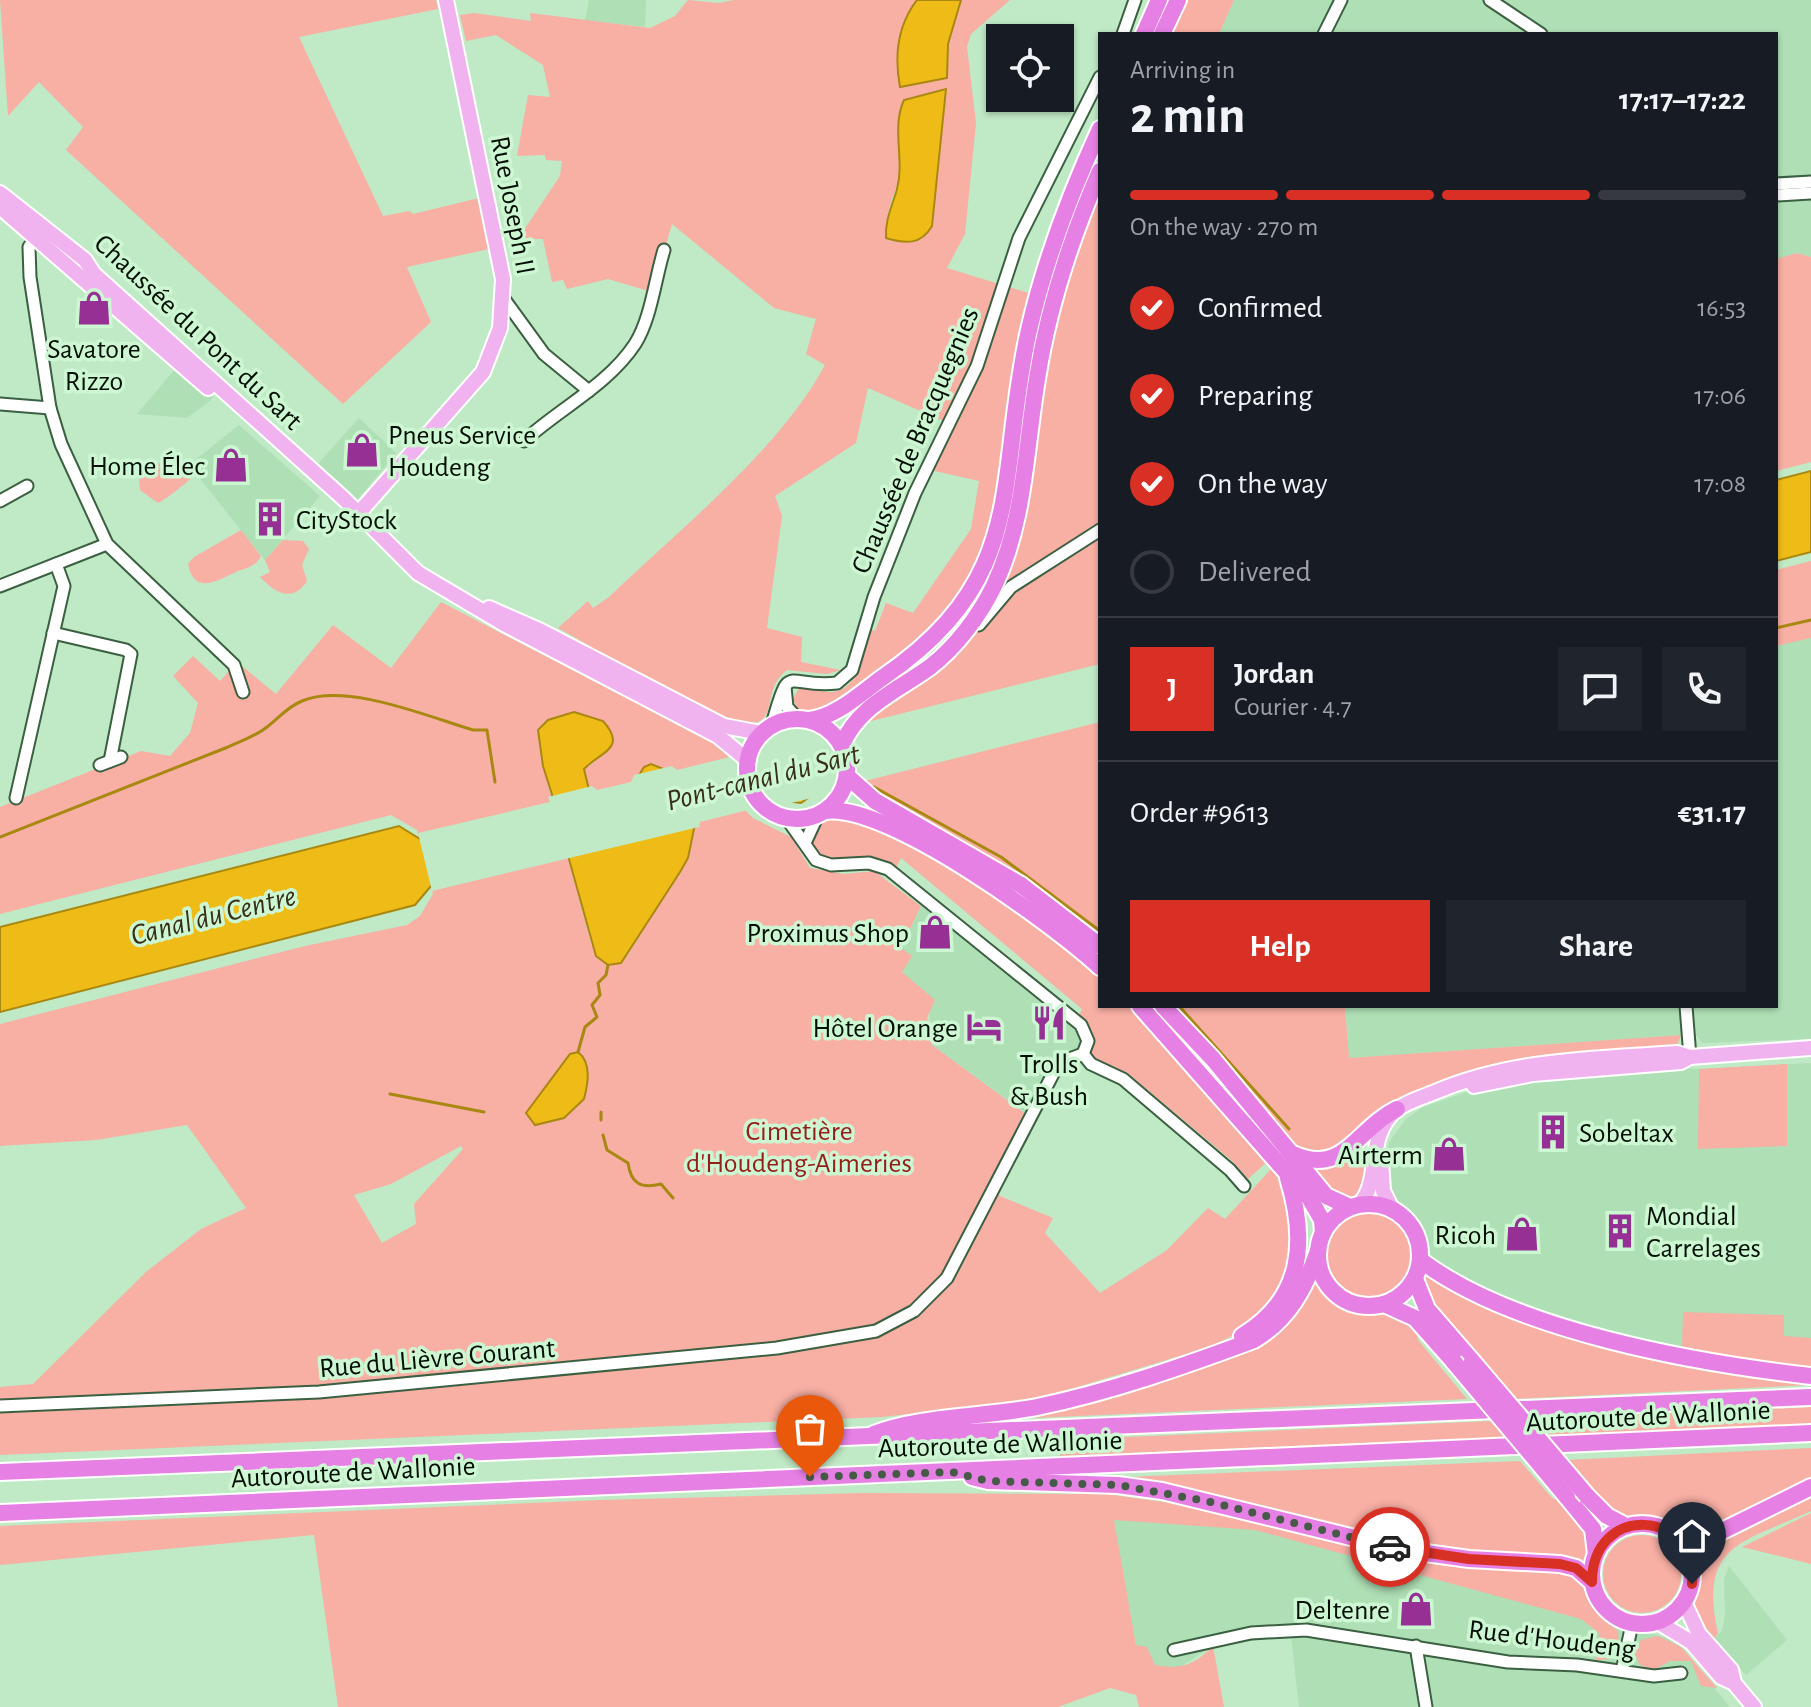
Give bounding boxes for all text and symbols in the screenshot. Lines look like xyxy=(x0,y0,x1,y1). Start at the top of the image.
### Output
map controls xyxy=(986,24,1074,112)
button: locate xyxy=(986,24,1074,112)
text: Arriving in xyxy=(1130,57,1235,83)
text: 17:17–17:22 xyxy=(1619,85,1746,115)
text: 2 min xyxy=(1130,90,1245,142)
street label: Rue Joseph II xyxy=(485,134,539,277)
text: On the way · 270 m xyxy=(1130,214,1318,240)
street label: Chaussée du Pont du Sart xyxy=(88,229,307,436)
icon: check xyxy=(1130,286,1174,330)
shop icon: Savatore Rizzo xyxy=(75,289,113,327)
text: Confirmed xyxy=(1198,293,1322,323)
text: 16:53 xyxy=(1697,295,1746,321)
street label: Chaussée de Bracquegnies xyxy=(847,304,985,578)
place label: Savatore Rizzo xyxy=(47,336,141,396)
icon: check xyxy=(1130,374,1174,418)
text: Preparing xyxy=(1198,381,1313,411)
text: 17:06 xyxy=(1694,383,1746,409)
place label: Pneus Service Houdeng xyxy=(388,422,536,482)
shop icon: Pneus Service Houdeng xyxy=(343,431,381,469)
shop icon: Home Élec xyxy=(212,446,250,484)
place label: Home Élec xyxy=(89,450,205,481)
icon: check xyxy=(1130,462,1174,506)
text: On the way xyxy=(1198,469,1327,499)
text: 17:08 xyxy=(1694,471,1746,497)
building icon: CityStock xyxy=(251,500,289,538)
place label: CityStock xyxy=(296,507,397,535)
text: Delivered xyxy=(1198,557,1311,587)
button: chat xyxy=(1558,647,1642,731)
button: phone xyxy=(1662,647,1746,731)
text: Jordan xyxy=(1234,659,1314,689)
text: J xyxy=(1167,674,1177,704)
text: Courier · 4.7 xyxy=(1234,694,1352,720)
water label: Pont-canal du Sart xyxy=(663,739,863,817)
text: Order #9613 xyxy=(1130,798,1269,828)
text: €31.17 xyxy=(1678,798,1746,828)
water label: Canal du Centre xyxy=(128,881,299,951)
button: Help xyxy=(1130,900,1430,992)
button: Share xyxy=(1446,900,1746,992)
shop icon: Proximus Shop xyxy=(916,913,954,951)
place label: Proximus Shop xyxy=(746,920,909,948)
restaurant icon: Trolls & Bush xyxy=(1030,1004,1068,1042)
hotel icon: Hôtel Orange xyxy=(965,1008,1003,1046)
place label: Hôtel Orange xyxy=(812,1015,958,1043)
place label: Trolls & Bush xyxy=(1010,1051,1088,1111)
building icon: Sobeltax xyxy=(1534,1113,1572,1151)
park label: Cimetière d'Houdeng-Aimeries xyxy=(686,1118,912,1178)
place label: Sobeltax xyxy=(1579,1120,1674,1148)
shop icon: Airterm xyxy=(1430,1135,1468,1173)
place label: Airterm xyxy=(1338,1142,1423,1170)
place label: Mondial Carrelages xyxy=(1646,1203,1761,1263)
building icon: Mondial Carrelages xyxy=(1601,1212,1639,1250)
shop icon: Ricoh xyxy=(1503,1215,1541,1253)
place label: Ricoh xyxy=(1435,1222,1496,1250)
street label: Rue du Lièvre Courant xyxy=(318,1335,556,1383)
pin xyxy=(776,1395,844,1477)
street label: Autoroute de Wallonie xyxy=(1525,1397,1771,1437)
icon: bag xyxy=(788,1407,832,1451)
street label: Autoroute de Wallonie xyxy=(877,1427,1123,1463)
street label: Autoroute de Wallonie xyxy=(230,1453,476,1493)
pin xyxy=(1658,1502,1726,1584)
courier xyxy=(1350,1507,1430,1587)
icon: home xyxy=(1670,1514,1714,1558)
icon: car xyxy=(1368,1525,1412,1569)
shop icon: Deltenre xyxy=(1397,1590,1435,1628)
place label: Deltenre xyxy=(1295,1597,1390,1625)
street label: Rue d'Houdeng xyxy=(1467,1616,1637,1664)

